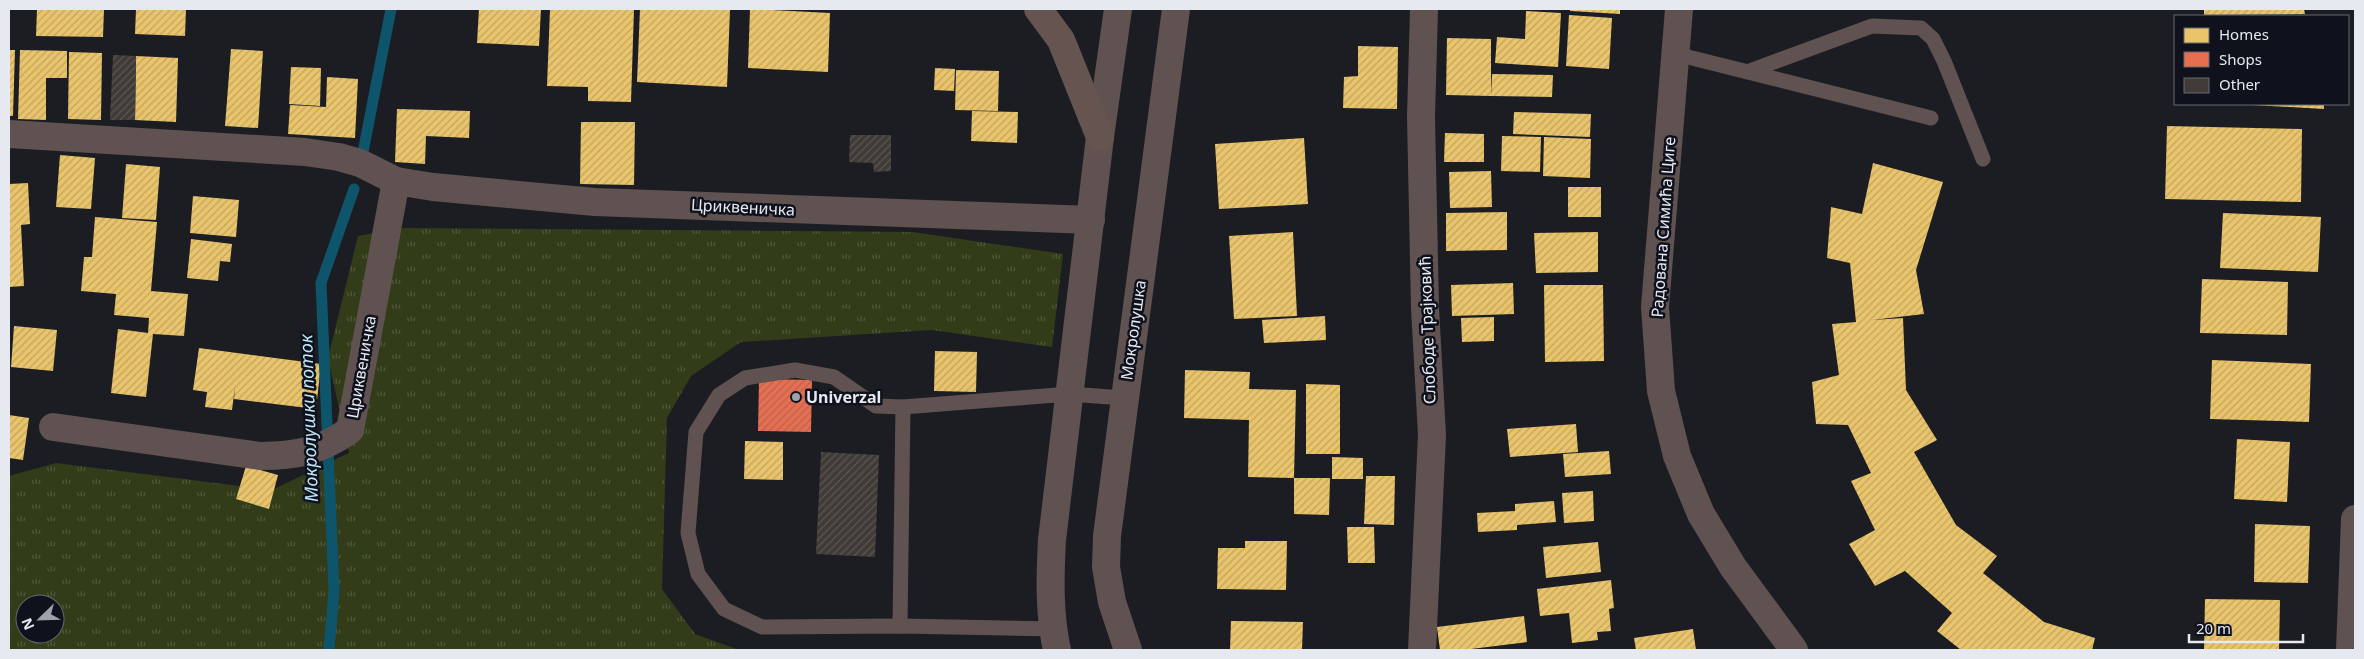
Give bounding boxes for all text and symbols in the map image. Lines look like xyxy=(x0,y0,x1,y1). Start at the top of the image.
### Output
legend xyxy=(2174,15,2349,105)
text: Homes xyxy=(2219,24,2269,44)
text: Shops xyxy=(2219,49,2262,69)
text: Other xyxy=(2219,74,2260,94)
street label: Радована Симића Циге xyxy=(1646,136,1680,318)
street label: Цриквеничка xyxy=(690,193,796,221)
street label: Слободе Трајковић xyxy=(1413,255,1441,405)
street label: Мокролушка xyxy=(1115,279,1151,381)
street label: Цриквеничка xyxy=(341,314,381,420)
water label: Мокролушки поток xyxy=(293,333,323,502)
place label: Univerzal xyxy=(806,386,881,408)
marker: Univerzal xyxy=(790,391,802,403)
north arrow xyxy=(15,594,65,644)
scale bar xyxy=(2189,612,2303,644)
text: N xyxy=(17,615,39,633)
text: 20 m xyxy=(2196,618,2231,638)

